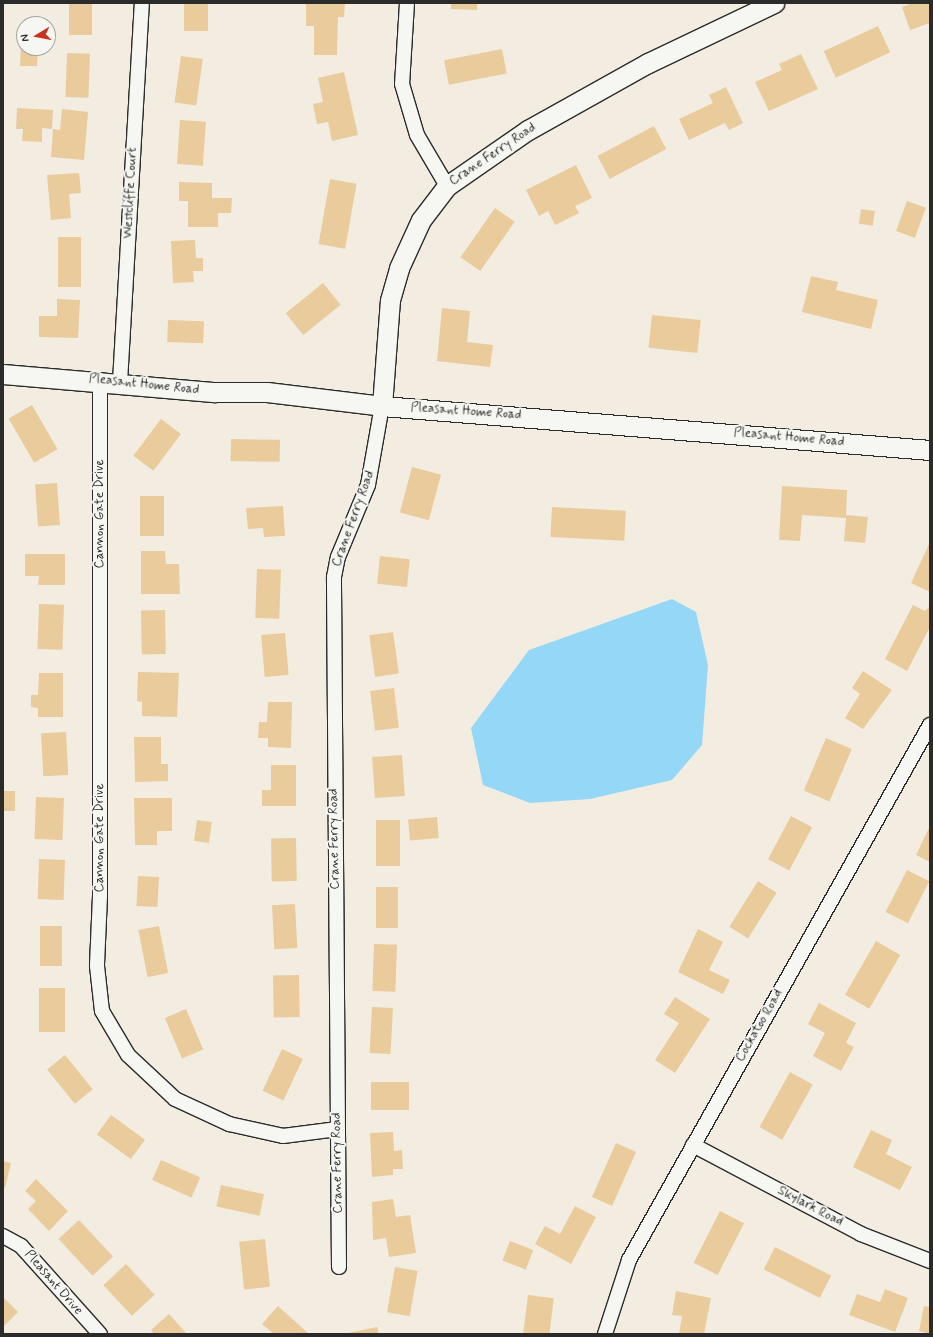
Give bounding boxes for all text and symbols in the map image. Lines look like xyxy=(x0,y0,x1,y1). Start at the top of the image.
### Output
north arrow xyxy=(16,16,56,56)
text: N xyxy=(18,33,33,43)
street label: Crane Ferry Road xyxy=(447,120,539,190)
street label: Westcliffe Court xyxy=(121,147,141,239)
street label: Pleasant Home Road xyxy=(87,371,201,399)
street label: Pleasant Home Road xyxy=(409,400,523,424)
street label: Pleasant Home Road xyxy=(732,425,846,451)
street label: Cannon Gate Drive xyxy=(92,461,108,567)
street label: Crane Ferry Road xyxy=(329,469,379,569)
street label: Cannon Gate Drive xyxy=(92,785,108,891)
street label: Crane Ferry Road xyxy=(326,788,344,890)
street label: Cockatoo Road xyxy=(733,988,787,1064)
street label: Crane Ferry Road xyxy=(329,1112,347,1214)
street label: Skylark Road xyxy=(775,1183,845,1231)
street label: Pleasant Drive xyxy=(21,1248,85,1318)

